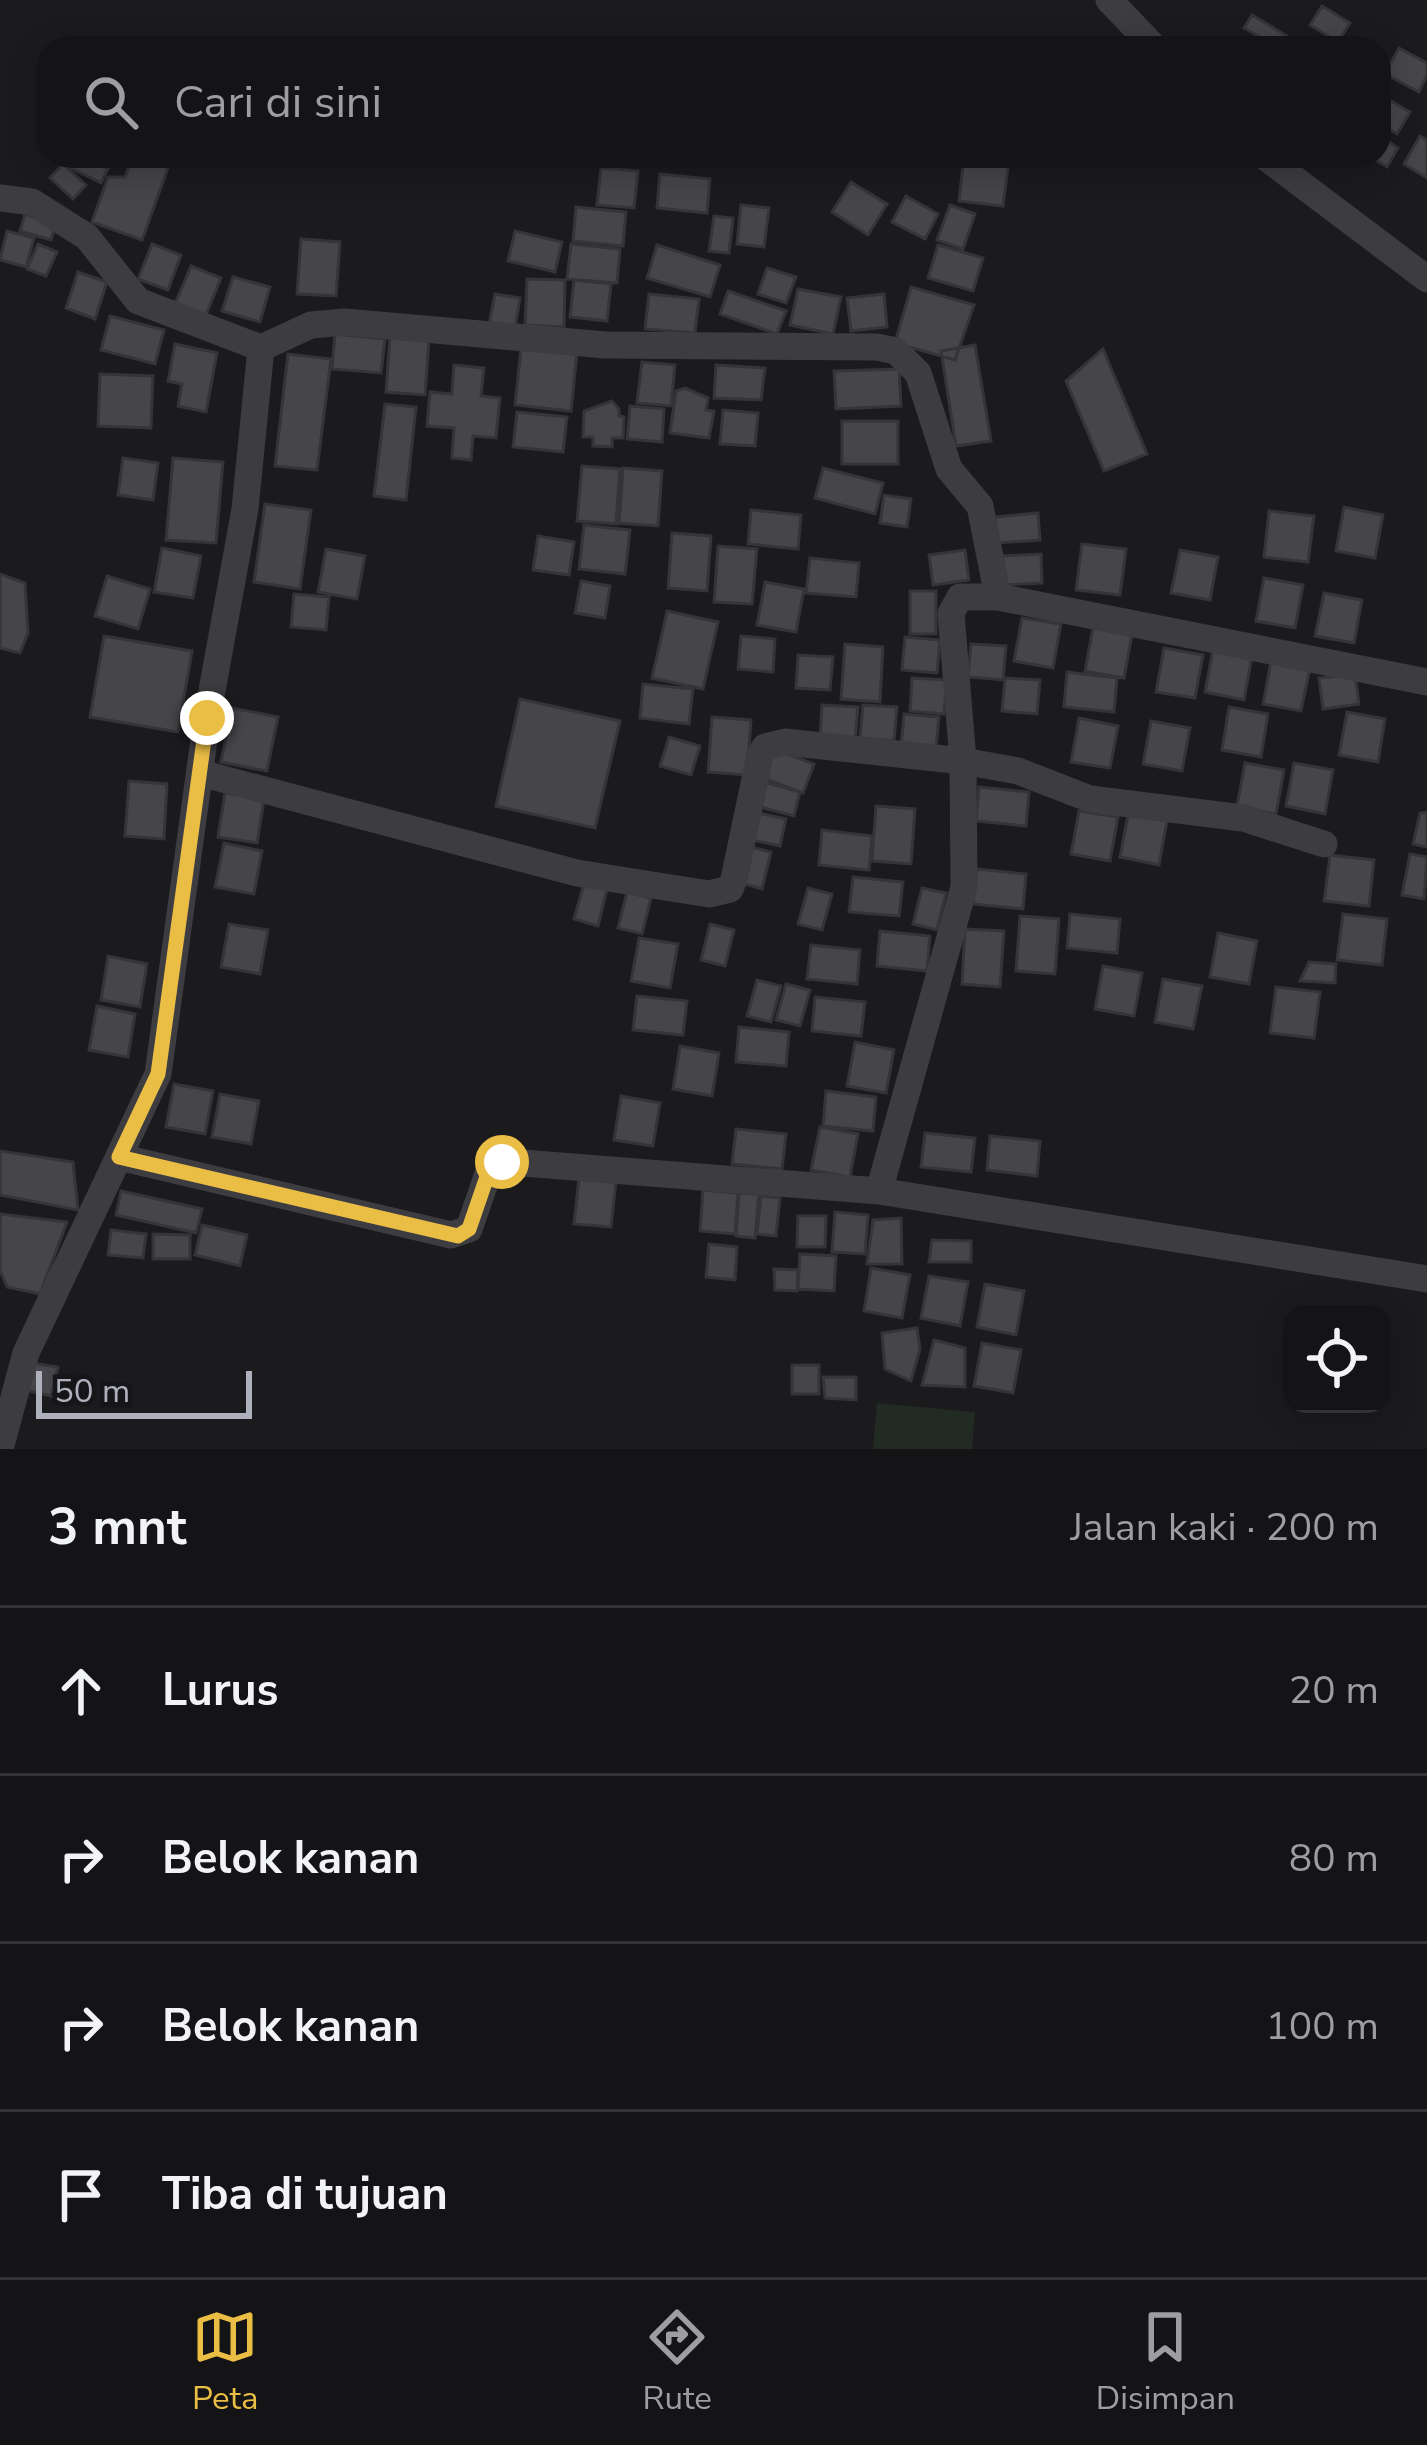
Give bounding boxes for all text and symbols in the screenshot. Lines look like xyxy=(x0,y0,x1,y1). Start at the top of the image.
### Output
search box xyxy=(36,36,1391,168)
icon: search xyxy=(78,69,144,135)
text: Cari di sini xyxy=(174,72,382,133)
route end xyxy=(180,691,234,745)
route start xyxy=(475,1135,529,1189)
map controls xyxy=(1283,1305,1391,1413)
button: locate xyxy=(1283,1305,1391,1413)
scale bar xyxy=(36,1365,252,1418)
text: 50 m xyxy=(54,1369,130,1414)
text: 3 mnt xyxy=(48,1492,187,1562)
text: Jalan kaki · 200 m xyxy=(1070,1501,1379,1554)
icon: ahead xyxy=(48,1658,114,1724)
text: Lurus xyxy=(162,1660,279,1721)
text: 20 m xyxy=(1289,1664,1379,1717)
icon: right xyxy=(48,1826,114,1892)
text: Belok kanan xyxy=(162,1828,419,1889)
text: 80 m xyxy=(1289,1832,1379,1885)
icon: right xyxy=(48,1994,114,2060)
text: Belok kanan xyxy=(162,1996,419,2057)
text: 100 m xyxy=(1265,2000,1379,2053)
icon: arrive xyxy=(48,2162,114,2228)
text: Tiba di tujuan xyxy=(162,2164,448,2225)
tab: Peta xyxy=(192,2304,259,2421)
tab: Rute xyxy=(642,2304,712,2421)
tab: Disimpan xyxy=(1096,2304,1235,2421)

